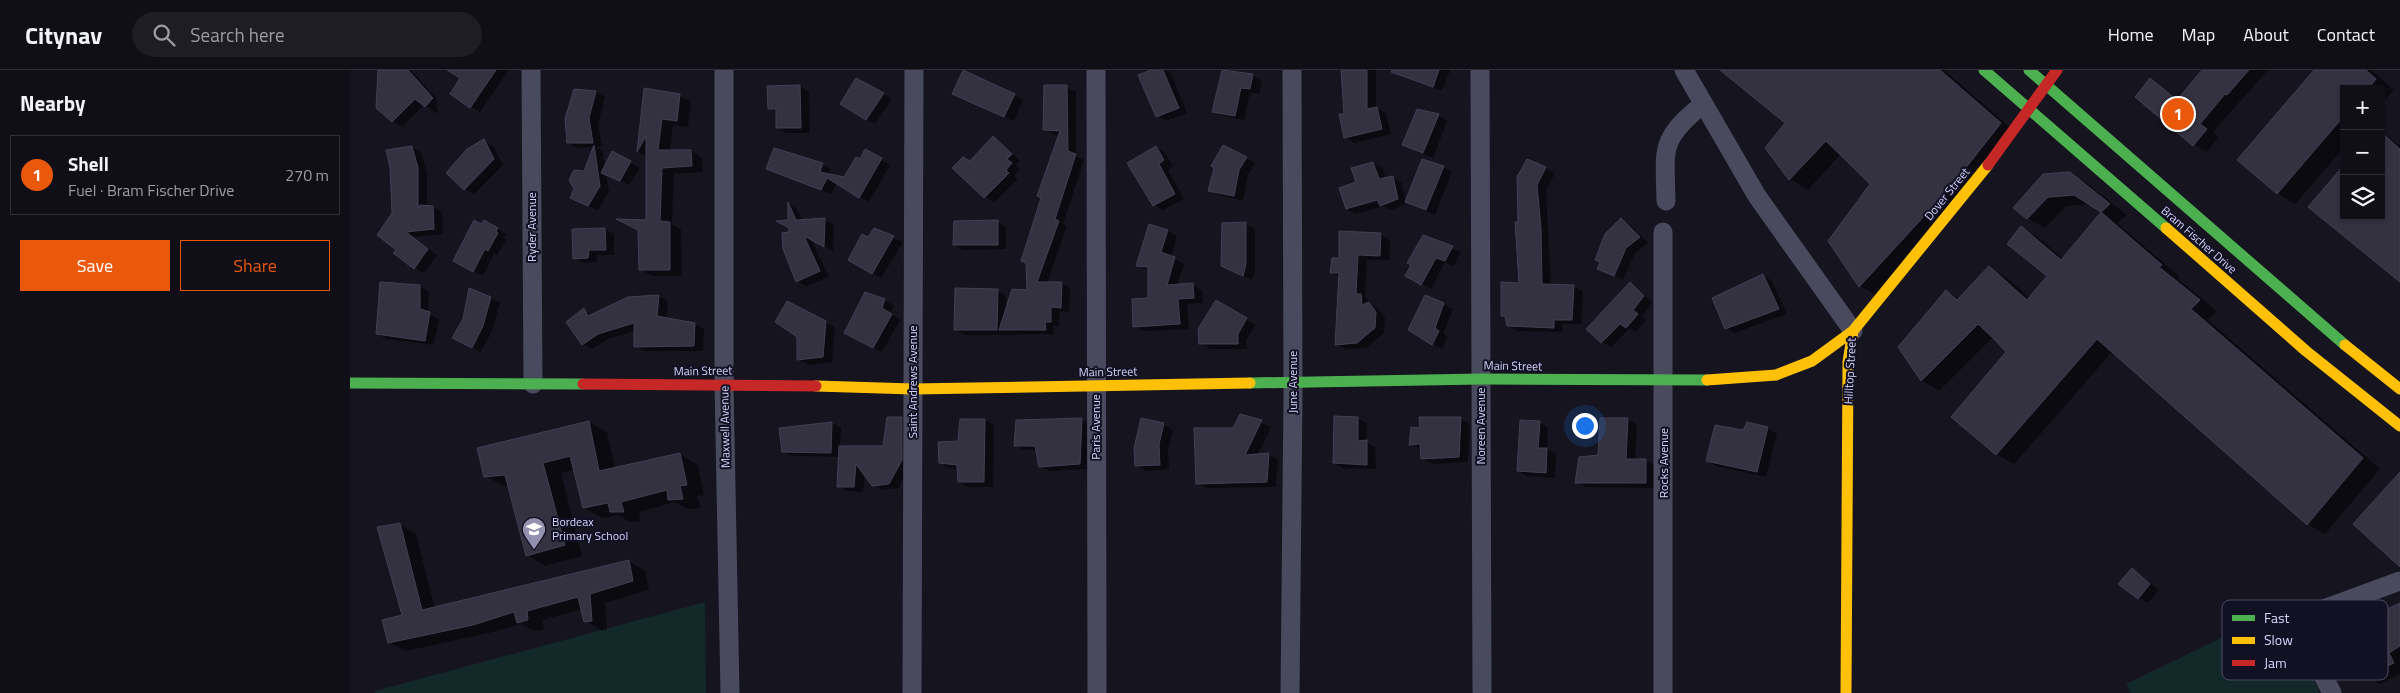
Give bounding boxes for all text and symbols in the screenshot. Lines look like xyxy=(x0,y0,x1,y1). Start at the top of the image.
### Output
search box xyxy=(132,12,482,57)
text: Citynav xyxy=(25,17,102,53)
text: Search here xyxy=(190,20,285,49)
icon: search xyxy=(150,21,178,49)
text: Home xyxy=(2108,21,2154,48)
text: Map xyxy=(2182,21,2215,48)
text: About xyxy=(2243,21,2289,48)
text: Contact xyxy=(2317,21,2375,48)
map controls xyxy=(2340,85,2385,220)
button: + xyxy=(2340,85,2385,130)
text: Nearby xyxy=(20,87,85,119)
pin: 1 xyxy=(2162,95,2194,133)
button: − xyxy=(2340,130,2385,175)
text: Shell xyxy=(68,149,109,178)
street label: Dover Street xyxy=(1919,162,1974,224)
text: 1 xyxy=(33,163,41,187)
text: 270 m xyxy=(285,163,329,187)
button: layers xyxy=(2340,175,2385,220)
text: Fuel · Bram Fischer Drive xyxy=(68,178,234,202)
street label: Ryder Avenue xyxy=(522,192,541,262)
street label: Bram Fischer Drive xyxy=(2157,201,2242,278)
button: Save xyxy=(20,240,170,291)
button: Share xyxy=(180,240,330,291)
street label: Saint Andrews Avenue xyxy=(903,325,922,439)
street label: Hilltop Street xyxy=(1838,336,1861,405)
street label: June Avenue xyxy=(1283,351,1302,413)
street label: Main Street xyxy=(1483,355,1543,376)
street label: Main Street xyxy=(673,360,733,381)
street label: Main Street xyxy=(1078,361,1138,382)
street label: Maxwell Avenue xyxy=(714,386,735,468)
street label: Noreen Avenue xyxy=(1471,387,1490,465)
street label: Paris Avenue xyxy=(1086,394,1105,460)
your location xyxy=(1572,413,1598,439)
street label: Rocks Avenue xyxy=(1654,428,1673,498)
place label: Bordeax Primary School xyxy=(552,512,628,545)
school or university icon: Bordeax Primary School xyxy=(521,516,547,550)
legend xyxy=(2222,600,2388,680)
text: Fast xyxy=(2264,607,2289,628)
text: Slow xyxy=(2264,629,2293,650)
text: Jam xyxy=(2264,652,2287,673)

